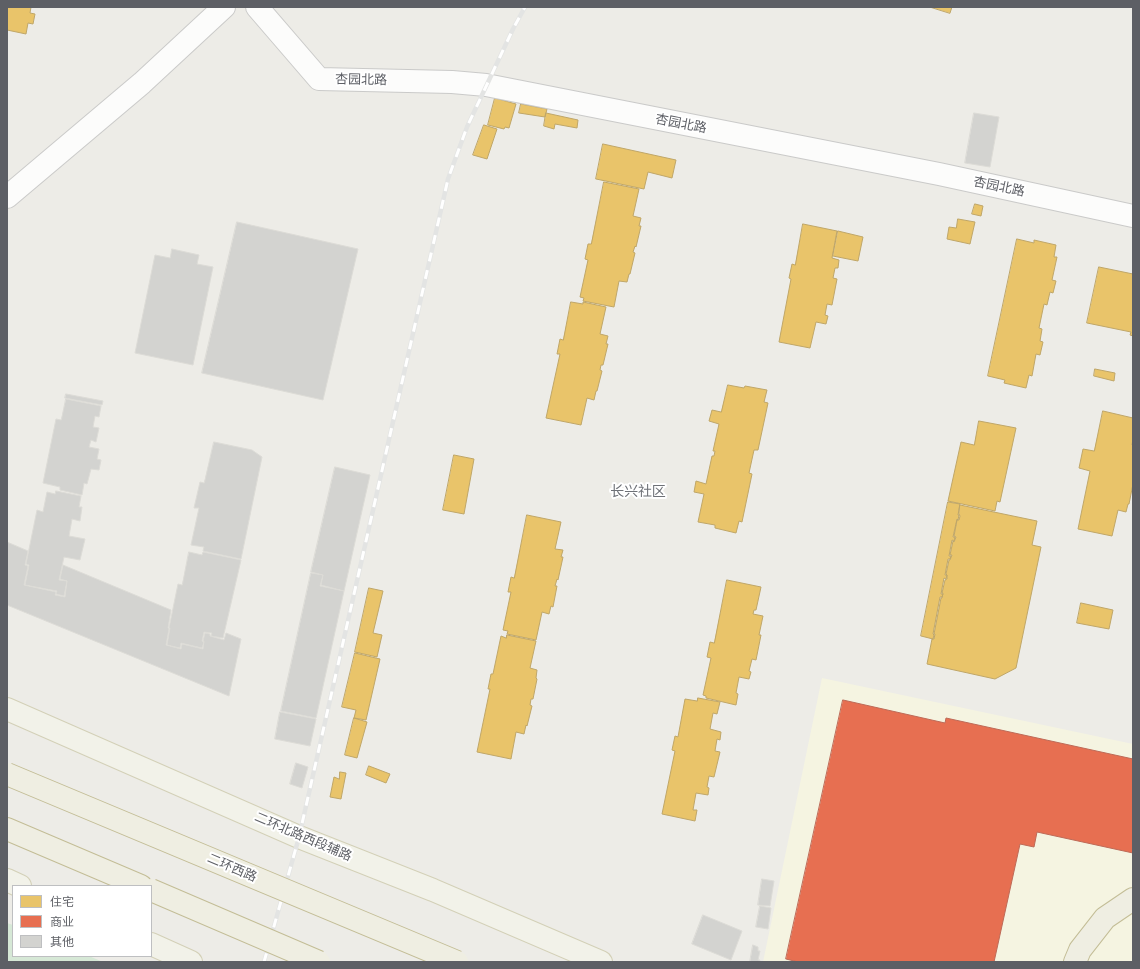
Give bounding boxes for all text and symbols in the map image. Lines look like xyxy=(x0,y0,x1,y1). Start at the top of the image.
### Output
street label: 杏园北路 xyxy=(335,72,387,88)
street label: 杏园北路 xyxy=(654,111,708,137)
street label: 杏园北路 xyxy=(972,174,1026,200)
district label: 长兴社区 xyxy=(610,484,666,500)
street label: 二环北路西段辅路 xyxy=(252,810,354,864)
street label: 二环西路 xyxy=(205,851,259,885)
legend xyxy=(12,885,152,957)
text: 住宅 xyxy=(50,893,74,910)
text: 商业 xyxy=(50,913,74,930)
text: 其他 xyxy=(50,933,74,950)

